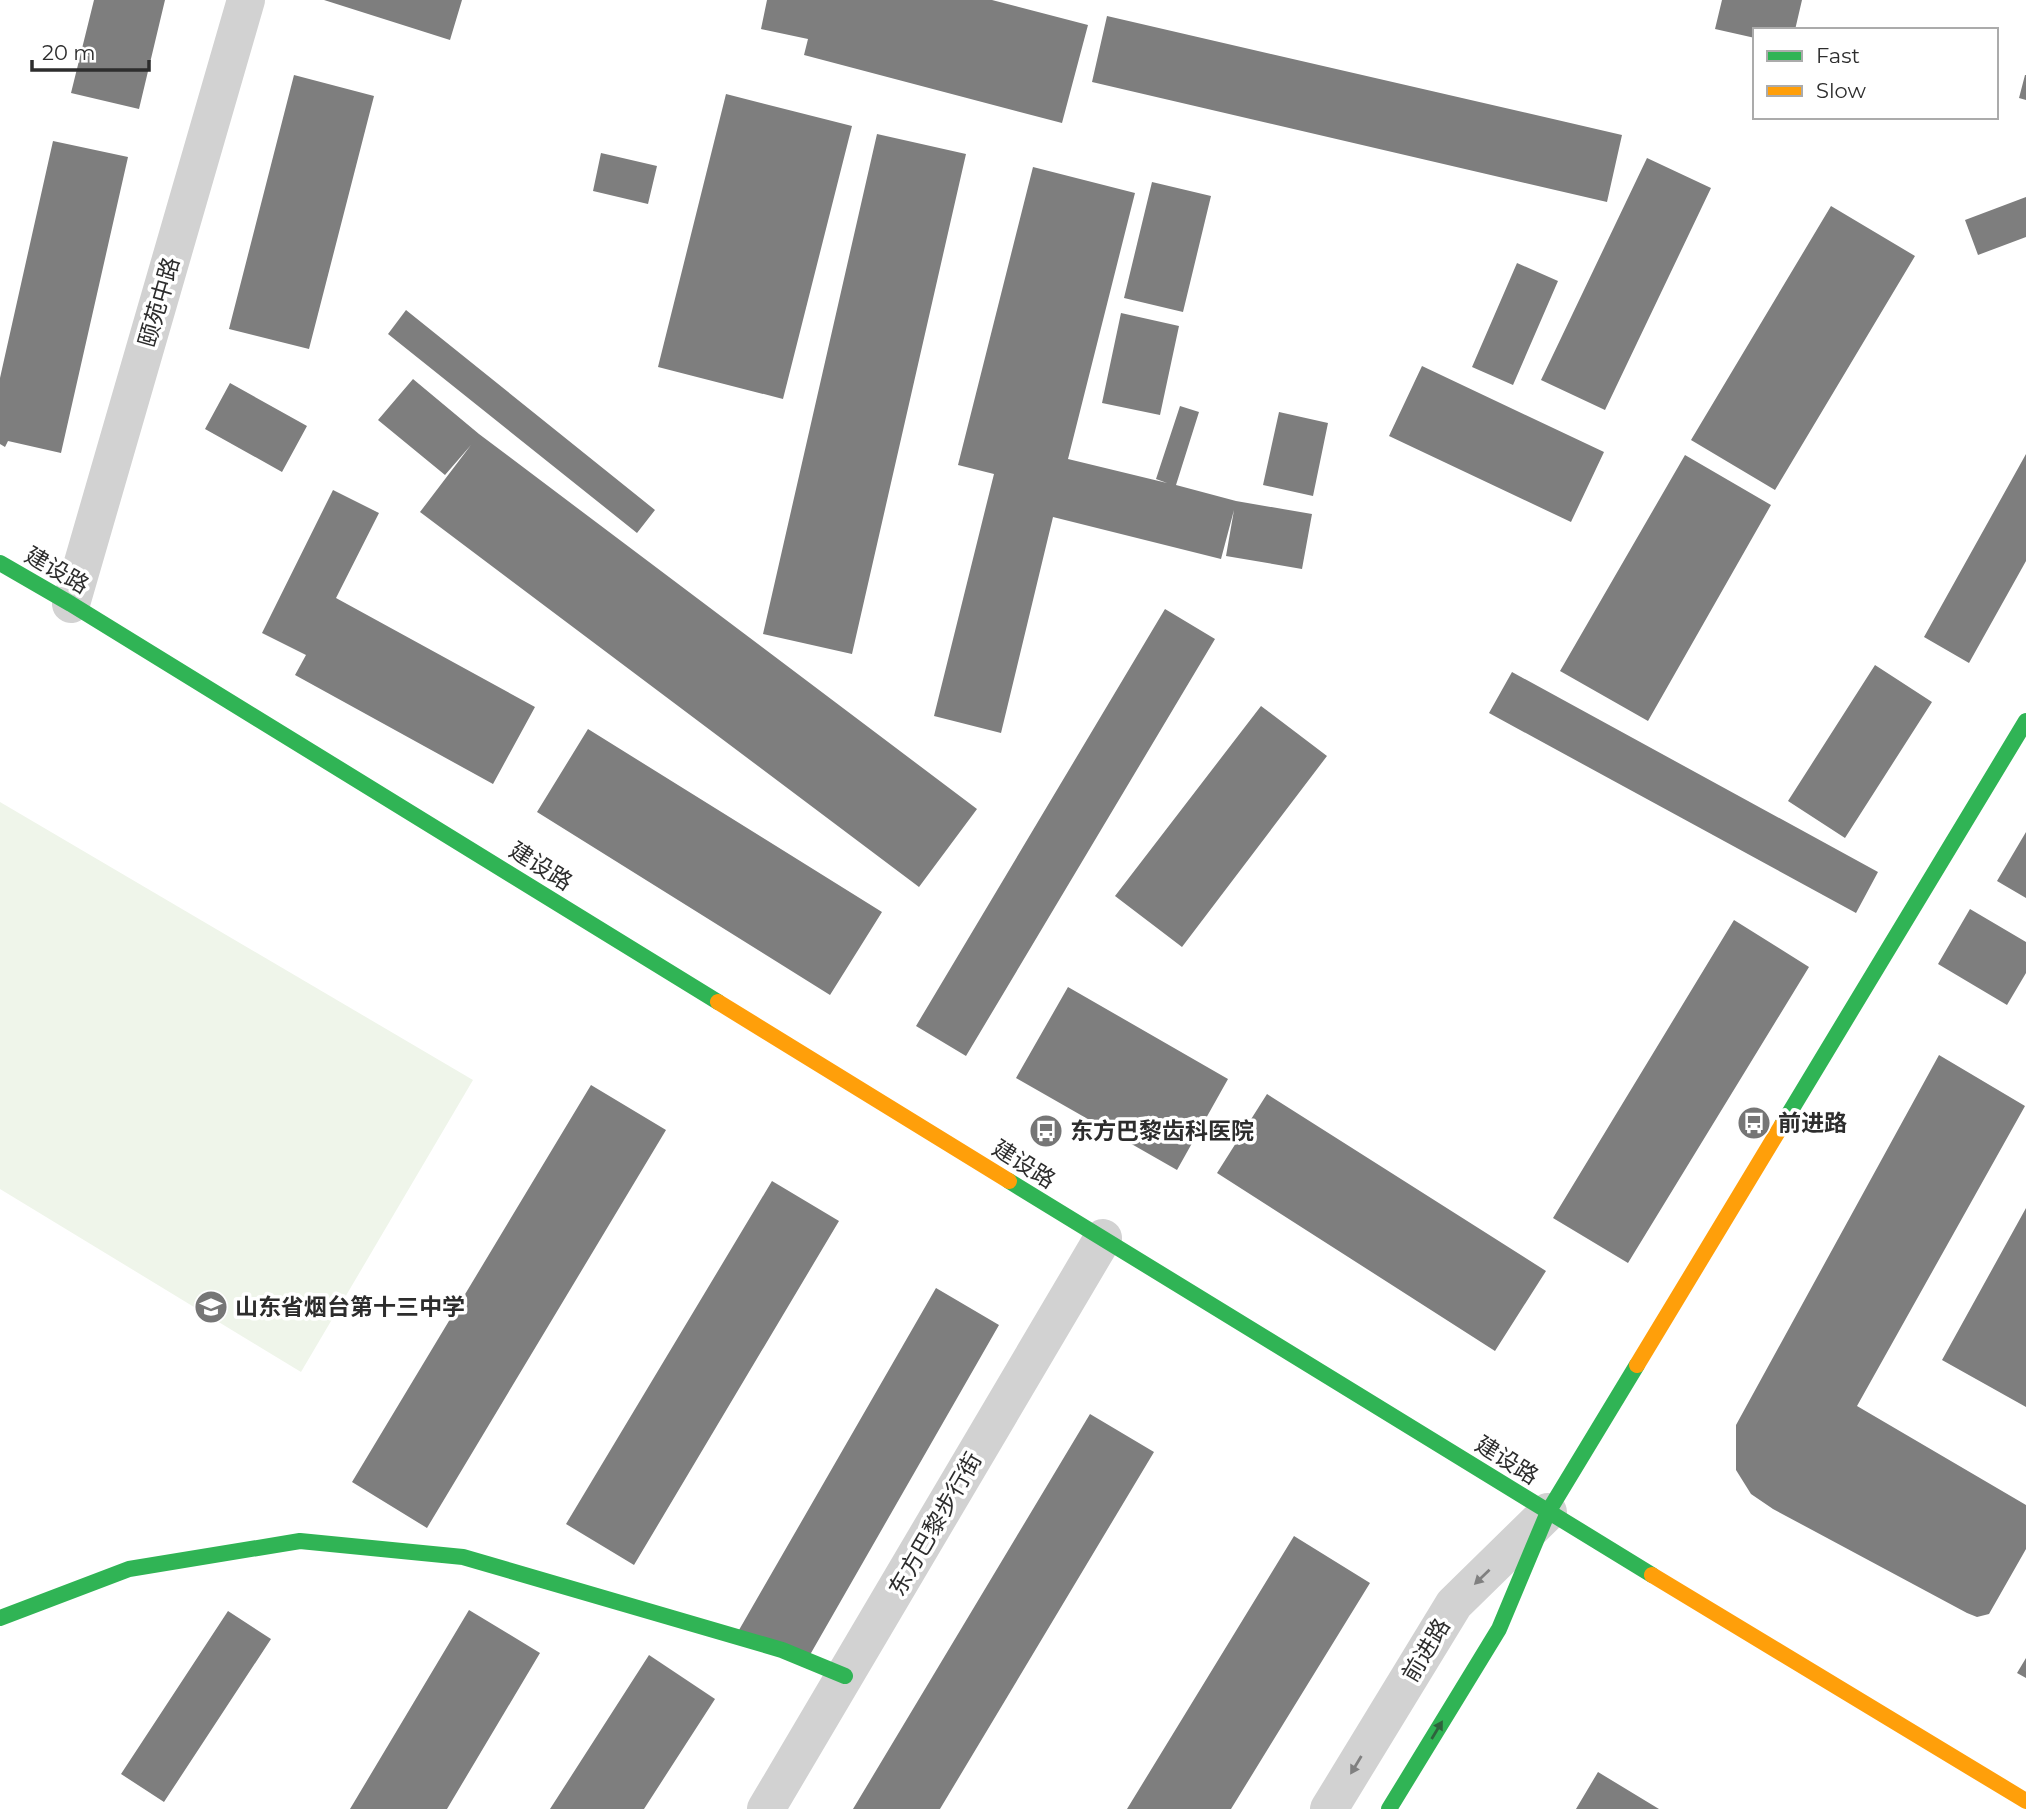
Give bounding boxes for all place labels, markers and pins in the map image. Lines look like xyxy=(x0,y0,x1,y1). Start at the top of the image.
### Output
bus stop icon: 前进路 xyxy=(1735,1104,1773,1142)
place label: 前进路 xyxy=(1778,1109,1847,1137)
bus stop icon: 东方巴黎齿科医院 xyxy=(1027,1112,1065,1150)
place label: 东方巴黎齿科医院 xyxy=(1070,1117,1254,1145)
school or university icon: 山东省烟台第十三中学 xyxy=(192,1288,230,1326)
place label: 山东省烟台第十三中学 xyxy=(235,1293,465,1321)

